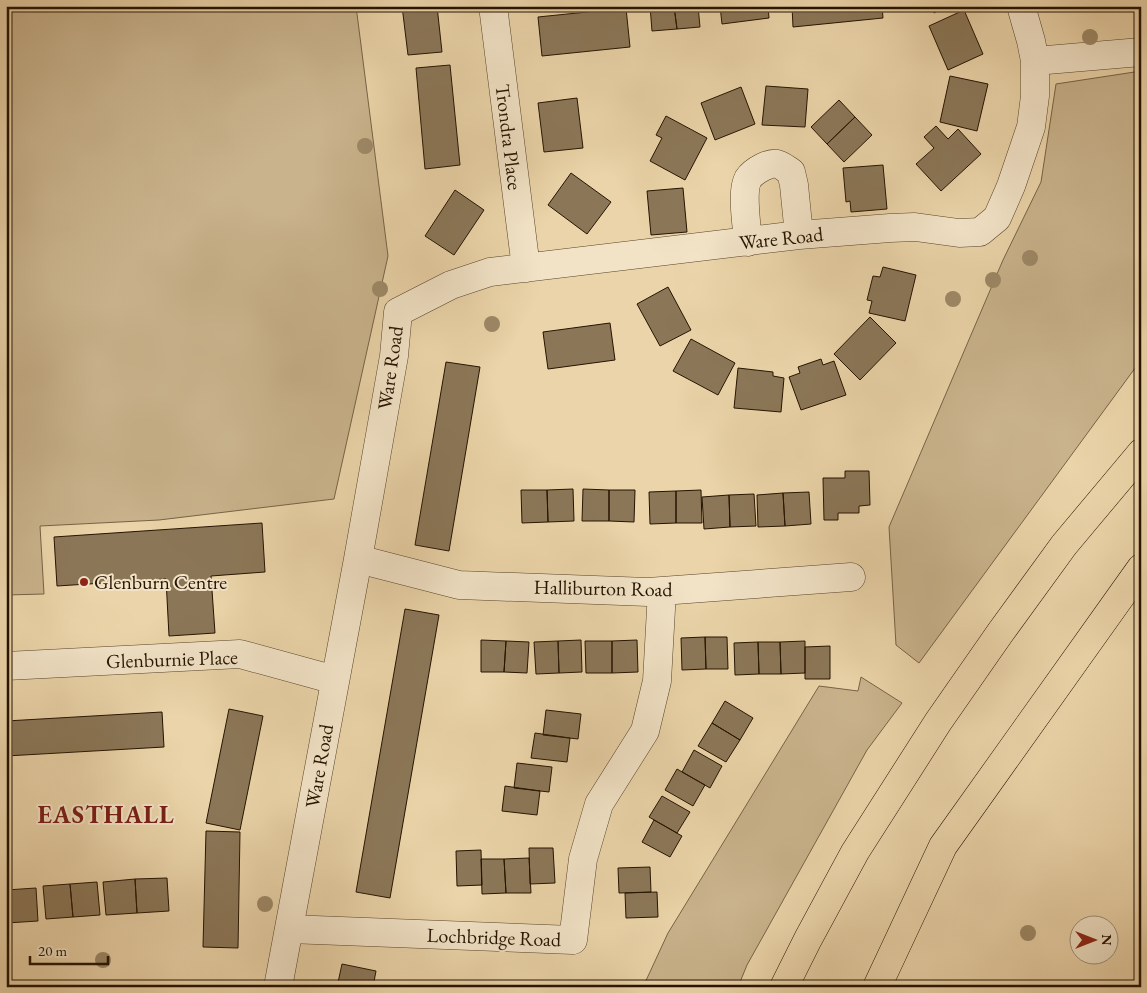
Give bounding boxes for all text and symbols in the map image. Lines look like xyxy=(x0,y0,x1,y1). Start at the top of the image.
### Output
street label: Trondra Place xyxy=(490,82,528,192)
street label: Ware Road xyxy=(738,221,825,255)
street label: Ware Road xyxy=(371,323,409,412)
place label: Glenburn Centre xyxy=(94,569,227,595)
street label: Halliburton Road xyxy=(533,574,673,602)
marker: Glenburn Centre xyxy=(78,576,90,588)
street label: Glenburnie Place xyxy=(106,644,239,674)
street label: Ware Road xyxy=(299,721,339,810)
district label: EASTHALL xyxy=(37,798,175,830)
north arrow xyxy=(1070,916,1120,966)
street label: Lochbridge Road xyxy=(426,922,562,952)
scale bar xyxy=(30,933,108,965)
text: N xyxy=(1098,934,1116,946)
text: 20 m xyxy=(38,941,67,960)

